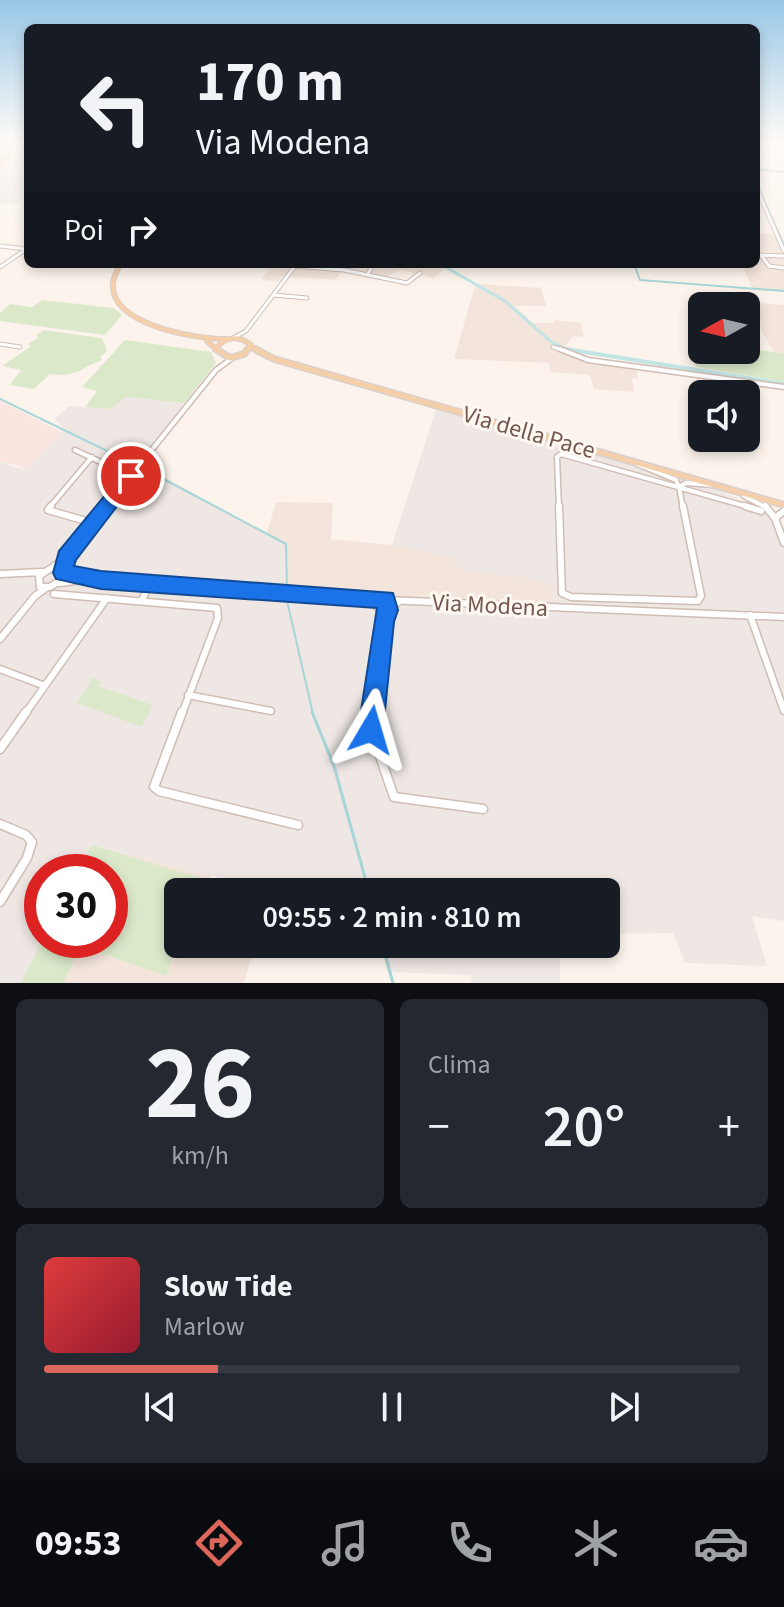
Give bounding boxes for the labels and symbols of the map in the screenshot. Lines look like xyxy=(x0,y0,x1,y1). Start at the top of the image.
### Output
north arrow xyxy=(688,292,760,364)
street label: Via della Pace xyxy=(458,397,599,468)
pin xyxy=(97,442,165,510)
street label: Via Modena xyxy=(431,585,549,626)
position arrow xyxy=(329,688,413,772)
speed limit sign: 30 xyxy=(24,854,128,958)

